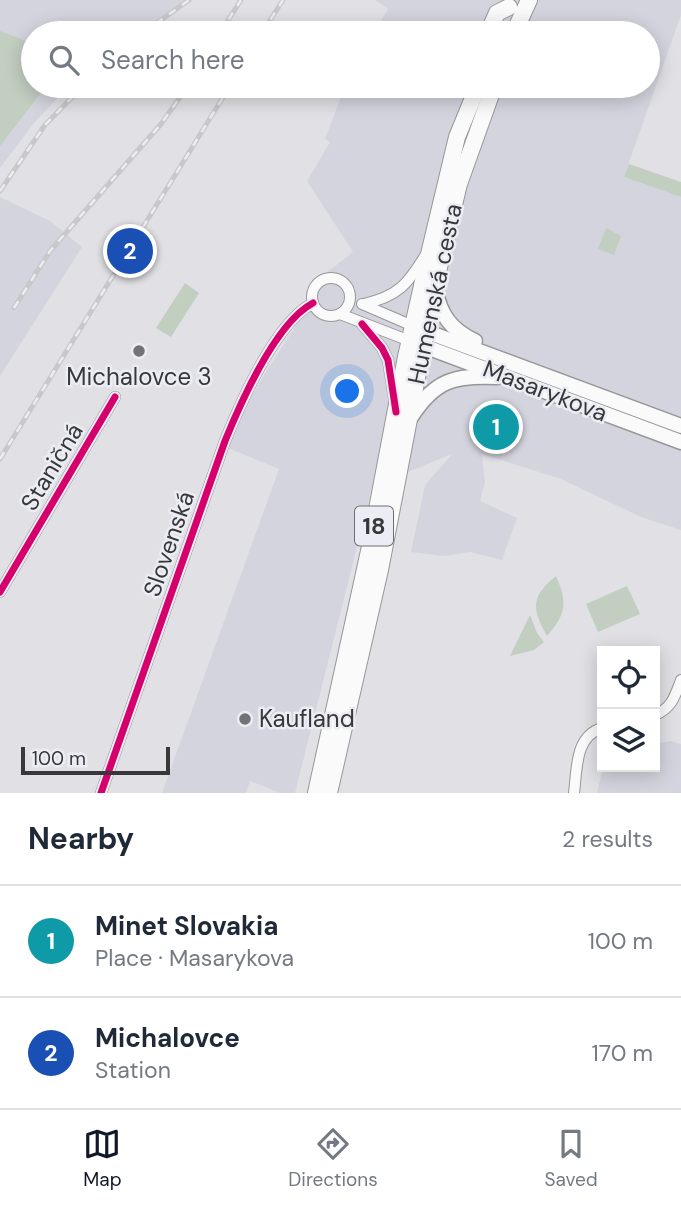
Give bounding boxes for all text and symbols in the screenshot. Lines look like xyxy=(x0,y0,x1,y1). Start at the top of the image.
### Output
search box xyxy=(21,21,660,98)
icon: search xyxy=(45,41,83,79)
text: Search here xyxy=(101,43,244,77)
street label: Humenská cesta xyxy=(400,201,469,387)
pin: 2 xyxy=(107,225,153,277)
marker: Michalovce 3 xyxy=(131,343,147,359)
street label: Masarykova xyxy=(479,353,612,428)
place label: Michalovce 3 xyxy=(66,361,212,392)
your location xyxy=(330,374,364,408)
pin: 1 xyxy=(473,401,519,453)
street label: Staničná xyxy=(13,417,90,516)
street label: Slovenská xyxy=(136,487,201,601)
road number: 18 xyxy=(355,506,393,546)
map controls xyxy=(597,646,660,772)
button: locate xyxy=(597,646,660,709)
place label: Kaufland xyxy=(259,703,355,734)
button: layers xyxy=(597,709,660,772)
marker: Kaufland xyxy=(237,711,253,727)
scale bar xyxy=(21,744,170,776)
text: 100 m xyxy=(32,746,86,771)
text: Nearby xyxy=(28,819,134,858)
text: 2 results xyxy=(562,824,653,854)
text: Minet Slovakia xyxy=(95,909,278,943)
text: 1 xyxy=(47,926,55,956)
text: 100 m xyxy=(588,926,653,956)
text: Place · Masarykova xyxy=(95,943,294,973)
text: Michalovce xyxy=(95,1021,240,1055)
text: 2 xyxy=(44,1038,58,1068)
text: 170 m xyxy=(592,1038,653,1068)
text: Station xyxy=(95,1055,171,1085)
tab: Map xyxy=(83,1125,122,1192)
tab: Directions xyxy=(288,1125,378,1192)
tab: Saved xyxy=(544,1125,598,1192)

